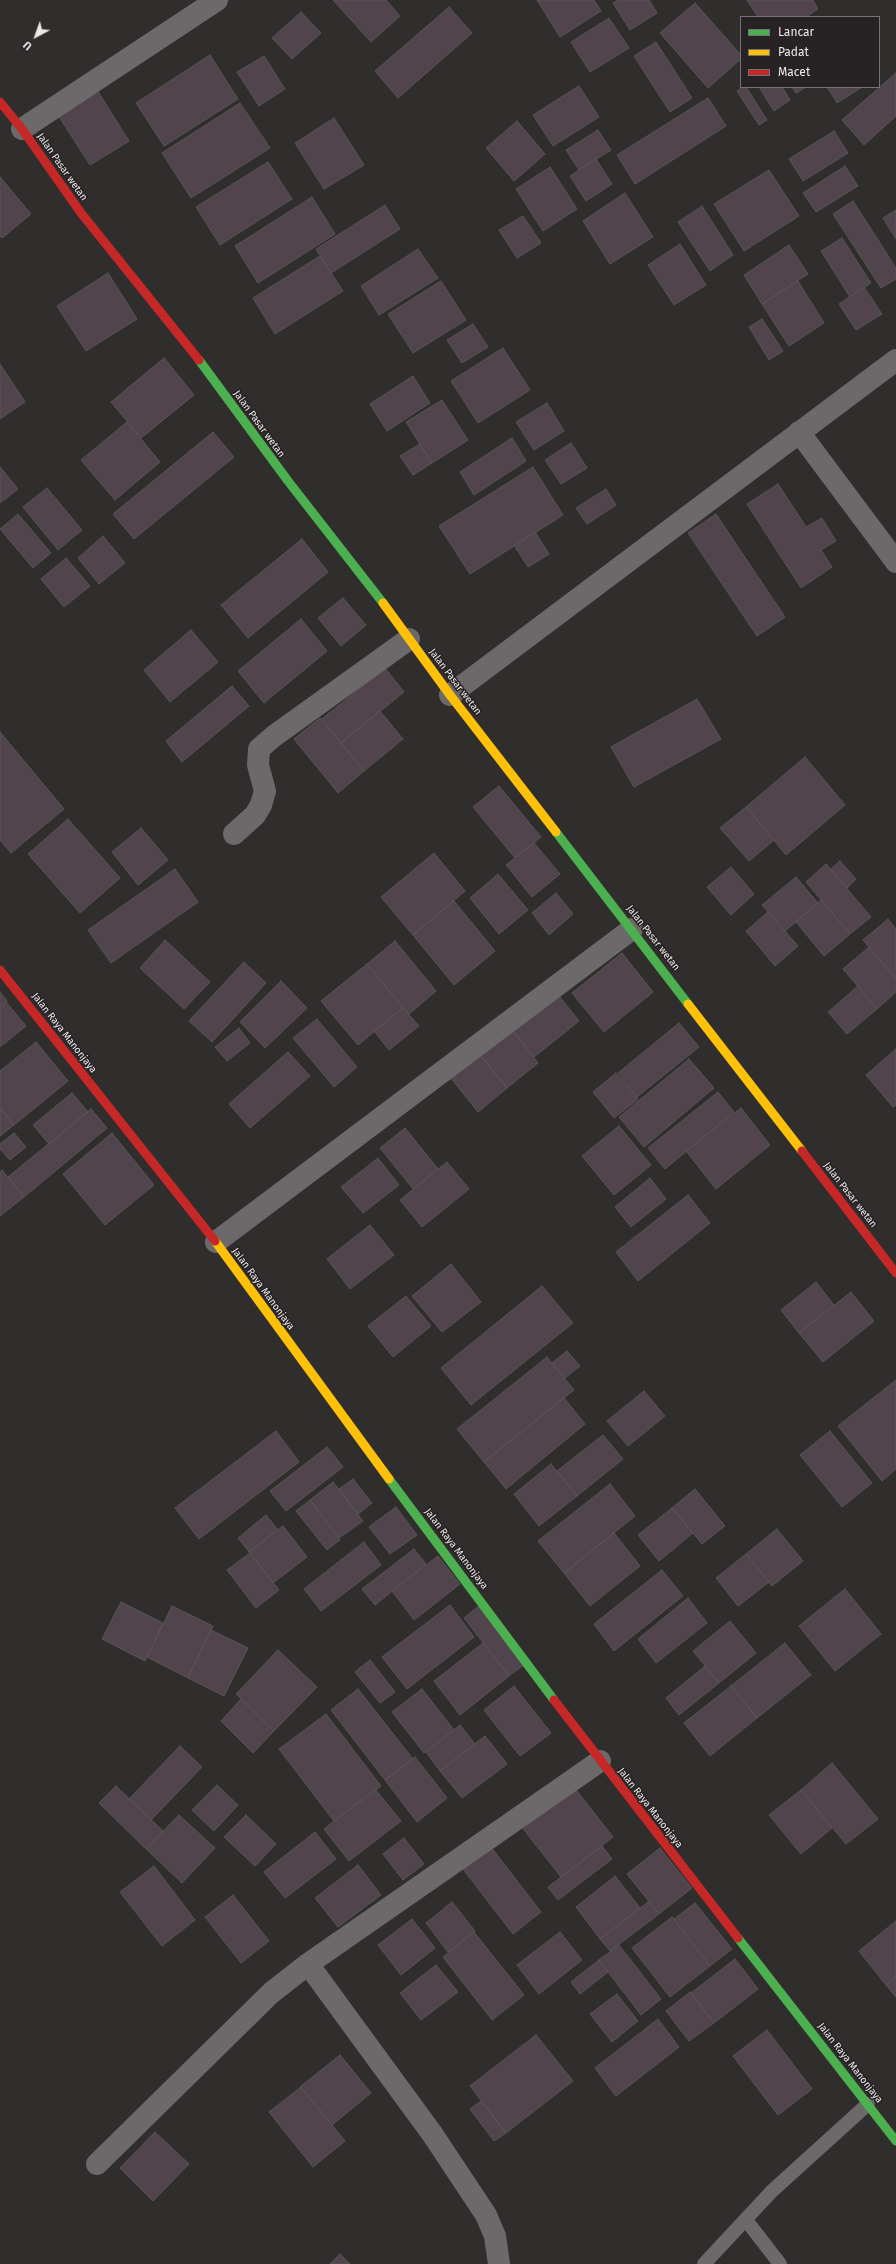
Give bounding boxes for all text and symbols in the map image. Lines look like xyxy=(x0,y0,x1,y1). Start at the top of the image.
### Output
north arrow xyxy=(16,16,56,56)
legend xyxy=(740,16,880,88)
text: Lancar xyxy=(778,25,814,39)
text: U xyxy=(21,38,35,53)
text: Padat xyxy=(778,45,809,59)
text: Macet xyxy=(778,65,810,79)
street label: Jalan Pasar wetan xyxy=(34,131,90,203)
street label: Jalan Pasar wetan xyxy=(231,388,287,460)
street label: Jalan Pasar wetan xyxy=(426,647,484,717)
street label: Jalan Pasar wetan xyxy=(624,903,682,973)
street label: Jalan Raya Manonjaya xyxy=(29,991,99,1075)
street label: Jalan Pasar wetan xyxy=(821,1160,879,1230)
street label: Jalan Raya Manonjaya xyxy=(229,1246,297,1332)
street label: Jalan Raya Manonjaya xyxy=(422,1506,490,1592)
street label: Jalan Raya Manonjaya xyxy=(615,1766,685,1850)
street label: Jalan Raya Manonjaya xyxy=(815,2021,885,2105)

